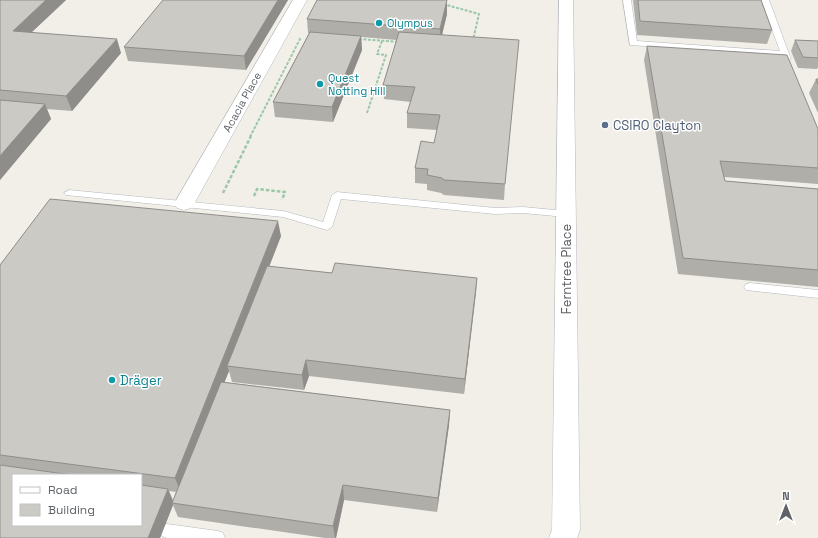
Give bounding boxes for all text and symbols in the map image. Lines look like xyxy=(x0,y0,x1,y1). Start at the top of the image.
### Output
place label: Olympus xyxy=(387,16,433,30)
marker: Olympus xyxy=(374,18,384,28)
street label: Acacia Place xyxy=(220,69,264,135)
place label: Quest Notting Hill xyxy=(328,71,385,98)
marker: Quest Notting Hill xyxy=(315,79,325,89)
place label: CSIRO Clayton xyxy=(613,117,701,134)
marker: CSIRO Clayton xyxy=(600,120,610,130)
street label: Ferntree Place xyxy=(558,224,575,314)
place label: Dräger xyxy=(120,372,162,389)
marker: Dräger xyxy=(107,375,117,385)
legend xyxy=(12,474,142,526)
text: Road xyxy=(48,482,77,498)
north arrow xyxy=(766,486,806,526)
text: N xyxy=(782,489,790,503)
text: Building xyxy=(48,502,95,518)

